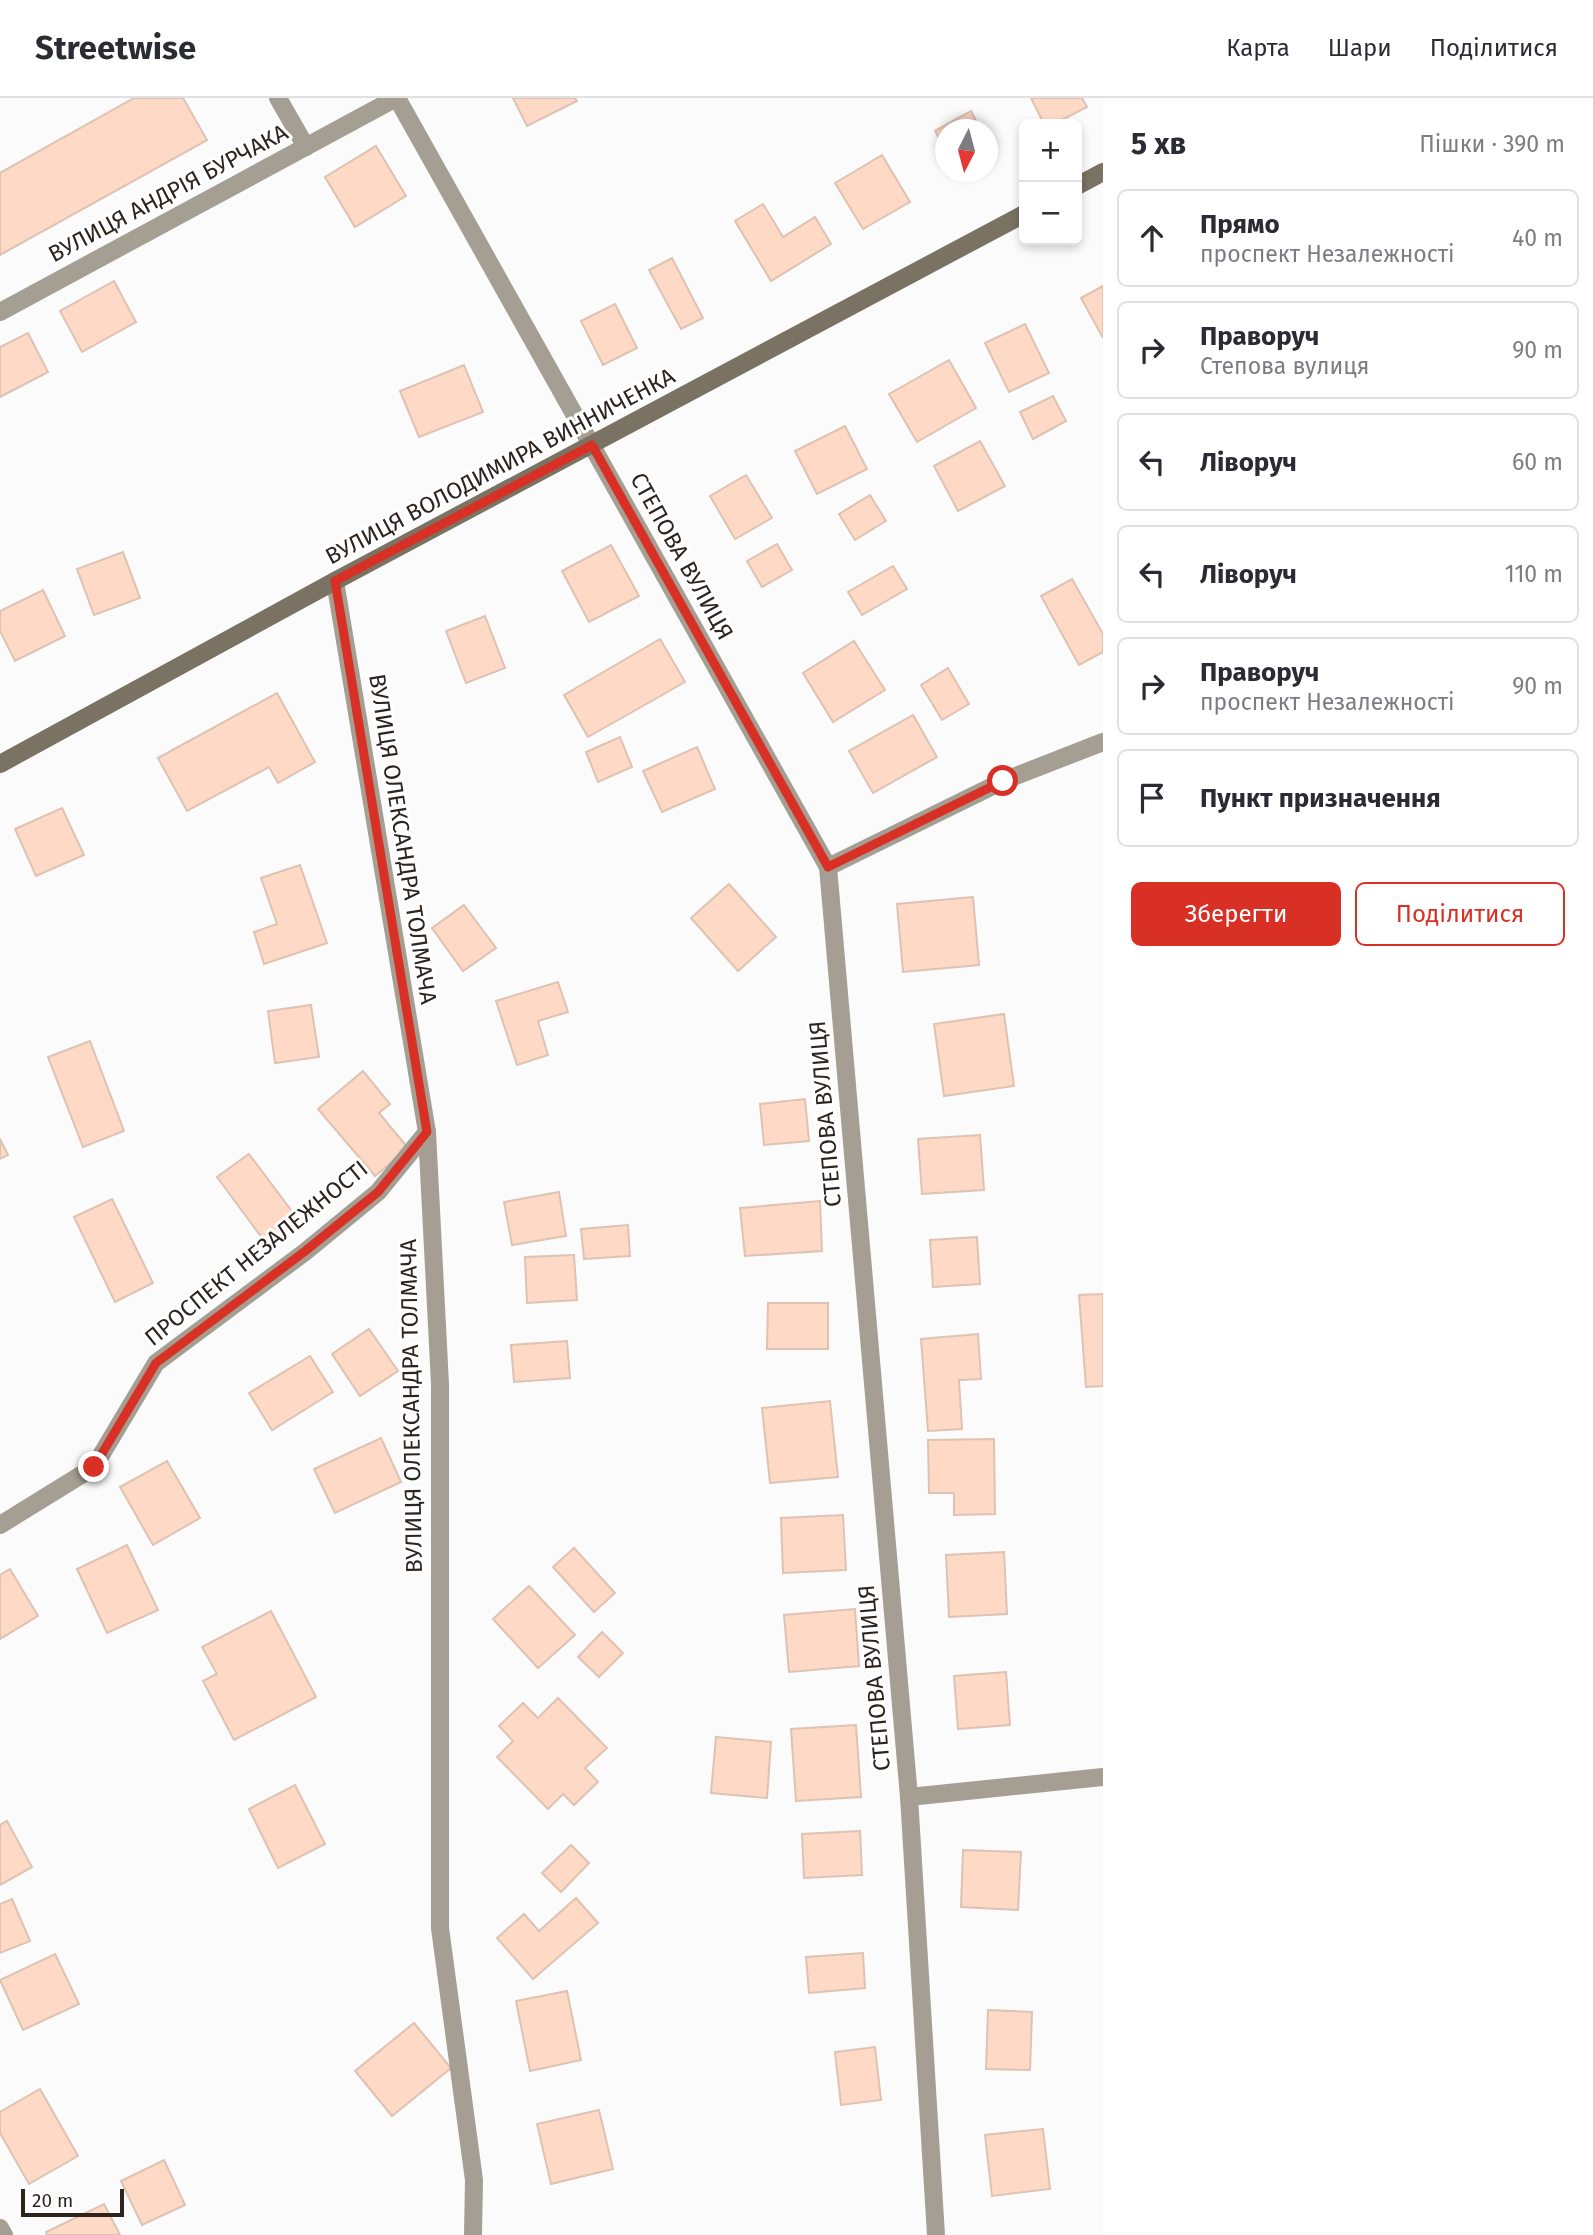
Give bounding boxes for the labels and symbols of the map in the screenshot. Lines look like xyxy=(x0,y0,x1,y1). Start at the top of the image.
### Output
street label: ВУЛИЦЯ АНДРІЯ БУРЧАКА xyxy=(43,118,293,268)
north arrow xyxy=(935,119,998,182)
street label: ВУЛИЦЯ ВОЛОДИМИРА ВИННИЧЕНКА xyxy=(320,361,680,570)
street label: СТЕПОВА ВУЛИЦЯ xyxy=(624,467,740,645)
street label: ВУЛИЦЯ ОЛЕКСАНДРА ТОЛМАЧА xyxy=(363,672,443,1007)
route start xyxy=(987,765,1018,796)
street label: СТЕПОВА ВУЛИЦЯ xyxy=(803,1020,847,1208)
street label: ПРОСПЕКТ НЕЗАЛЕЖНОСТІ xyxy=(139,1154,373,1352)
street label: ВУЛИЦЯ ОЛЕКСАНДРА ТОЛМАЧА xyxy=(394,1238,428,1573)
route end xyxy=(78,1451,109,1482)
street label: СТЕПОВА ВУЛИЦЯ xyxy=(852,1584,896,1772)
scale bar xyxy=(21,2186,124,2218)

